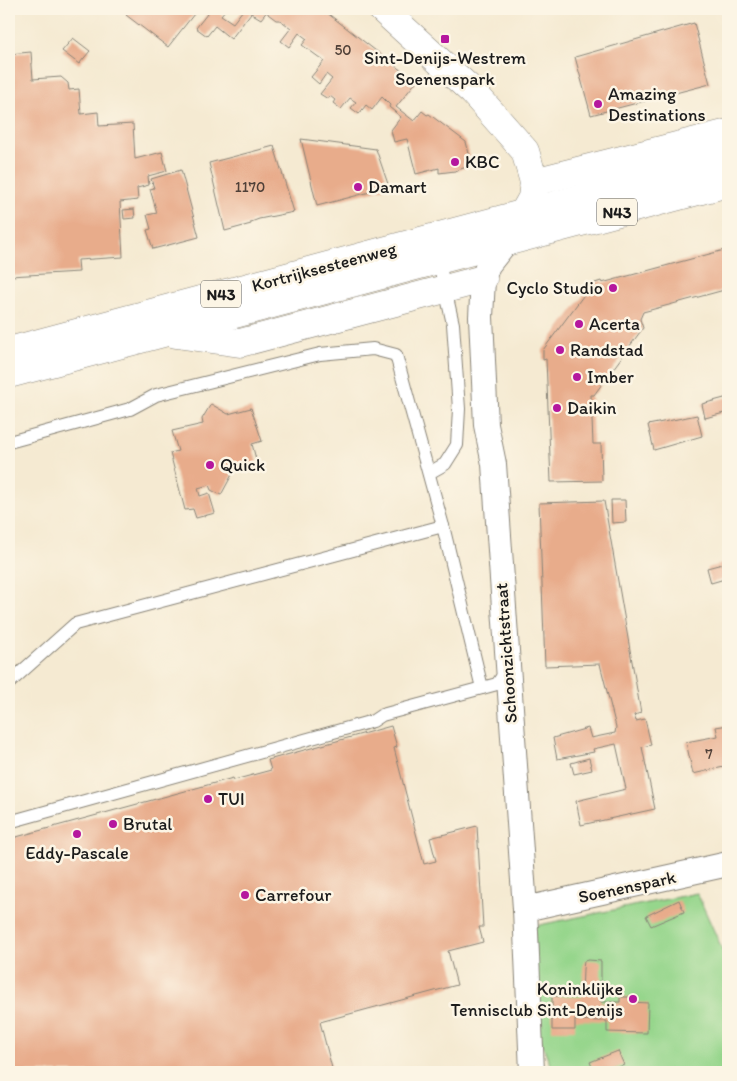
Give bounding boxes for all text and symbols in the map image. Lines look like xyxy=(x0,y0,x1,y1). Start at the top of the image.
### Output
marker: Sint-Denijs-Westrem Soenenspark xyxy=(439,33,451,45)
house number: 50 xyxy=(334,41,352,59)
place label: Sint-Denijs-Westrem Soenenspark xyxy=(364,47,526,90)
place label: Amazing Destinations xyxy=(608,83,706,126)
marker: Amazing Destinations xyxy=(592,98,604,110)
place label: KBC xyxy=(465,151,499,173)
marker: KBC xyxy=(449,156,461,168)
place label: Damart xyxy=(368,176,427,198)
house number: 1170 xyxy=(235,178,265,196)
marker: Damart xyxy=(352,181,364,193)
road number: N43 xyxy=(597,198,637,226)
street label: Kortrijksesteenweg xyxy=(249,237,400,297)
place label: Cyclo Studio xyxy=(507,277,603,299)
road number: N43 xyxy=(201,280,241,308)
marker: Cyclo Studio xyxy=(607,282,619,294)
place label: Acerta xyxy=(589,313,640,335)
marker: Acerta xyxy=(573,318,585,330)
place label: Randstad xyxy=(570,339,644,361)
marker: Randstad xyxy=(554,344,566,356)
place label: Imber xyxy=(587,366,635,388)
marker: Imber xyxy=(571,371,583,383)
place label: Daikin xyxy=(567,397,617,419)
marker: Daikin xyxy=(551,402,563,414)
place label: Quick xyxy=(220,454,265,476)
marker: Quick xyxy=(204,459,216,471)
street label: Schoonzichtstraat xyxy=(490,582,522,724)
house number: 7 xyxy=(705,745,713,763)
place label: TUI xyxy=(218,788,245,810)
marker: TUI xyxy=(202,793,214,805)
place label: Brutal xyxy=(123,813,172,835)
marker: Brutal xyxy=(107,818,119,830)
marker: Eddy-Pascale xyxy=(71,828,83,840)
place label: Eddy-Pascale xyxy=(25,842,129,864)
street label: Soenenspark xyxy=(576,866,679,908)
place label: Carrefour xyxy=(255,884,332,906)
marker: Carrefour xyxy=(239,889,251,901)
place label: Koninklijke Tennisclub Sint-Denijs xyxy=(451,978,623,1021)
marker: Koninklijke Tennisclub Sint-Denijs xyxy=(627,993,639,1005)

